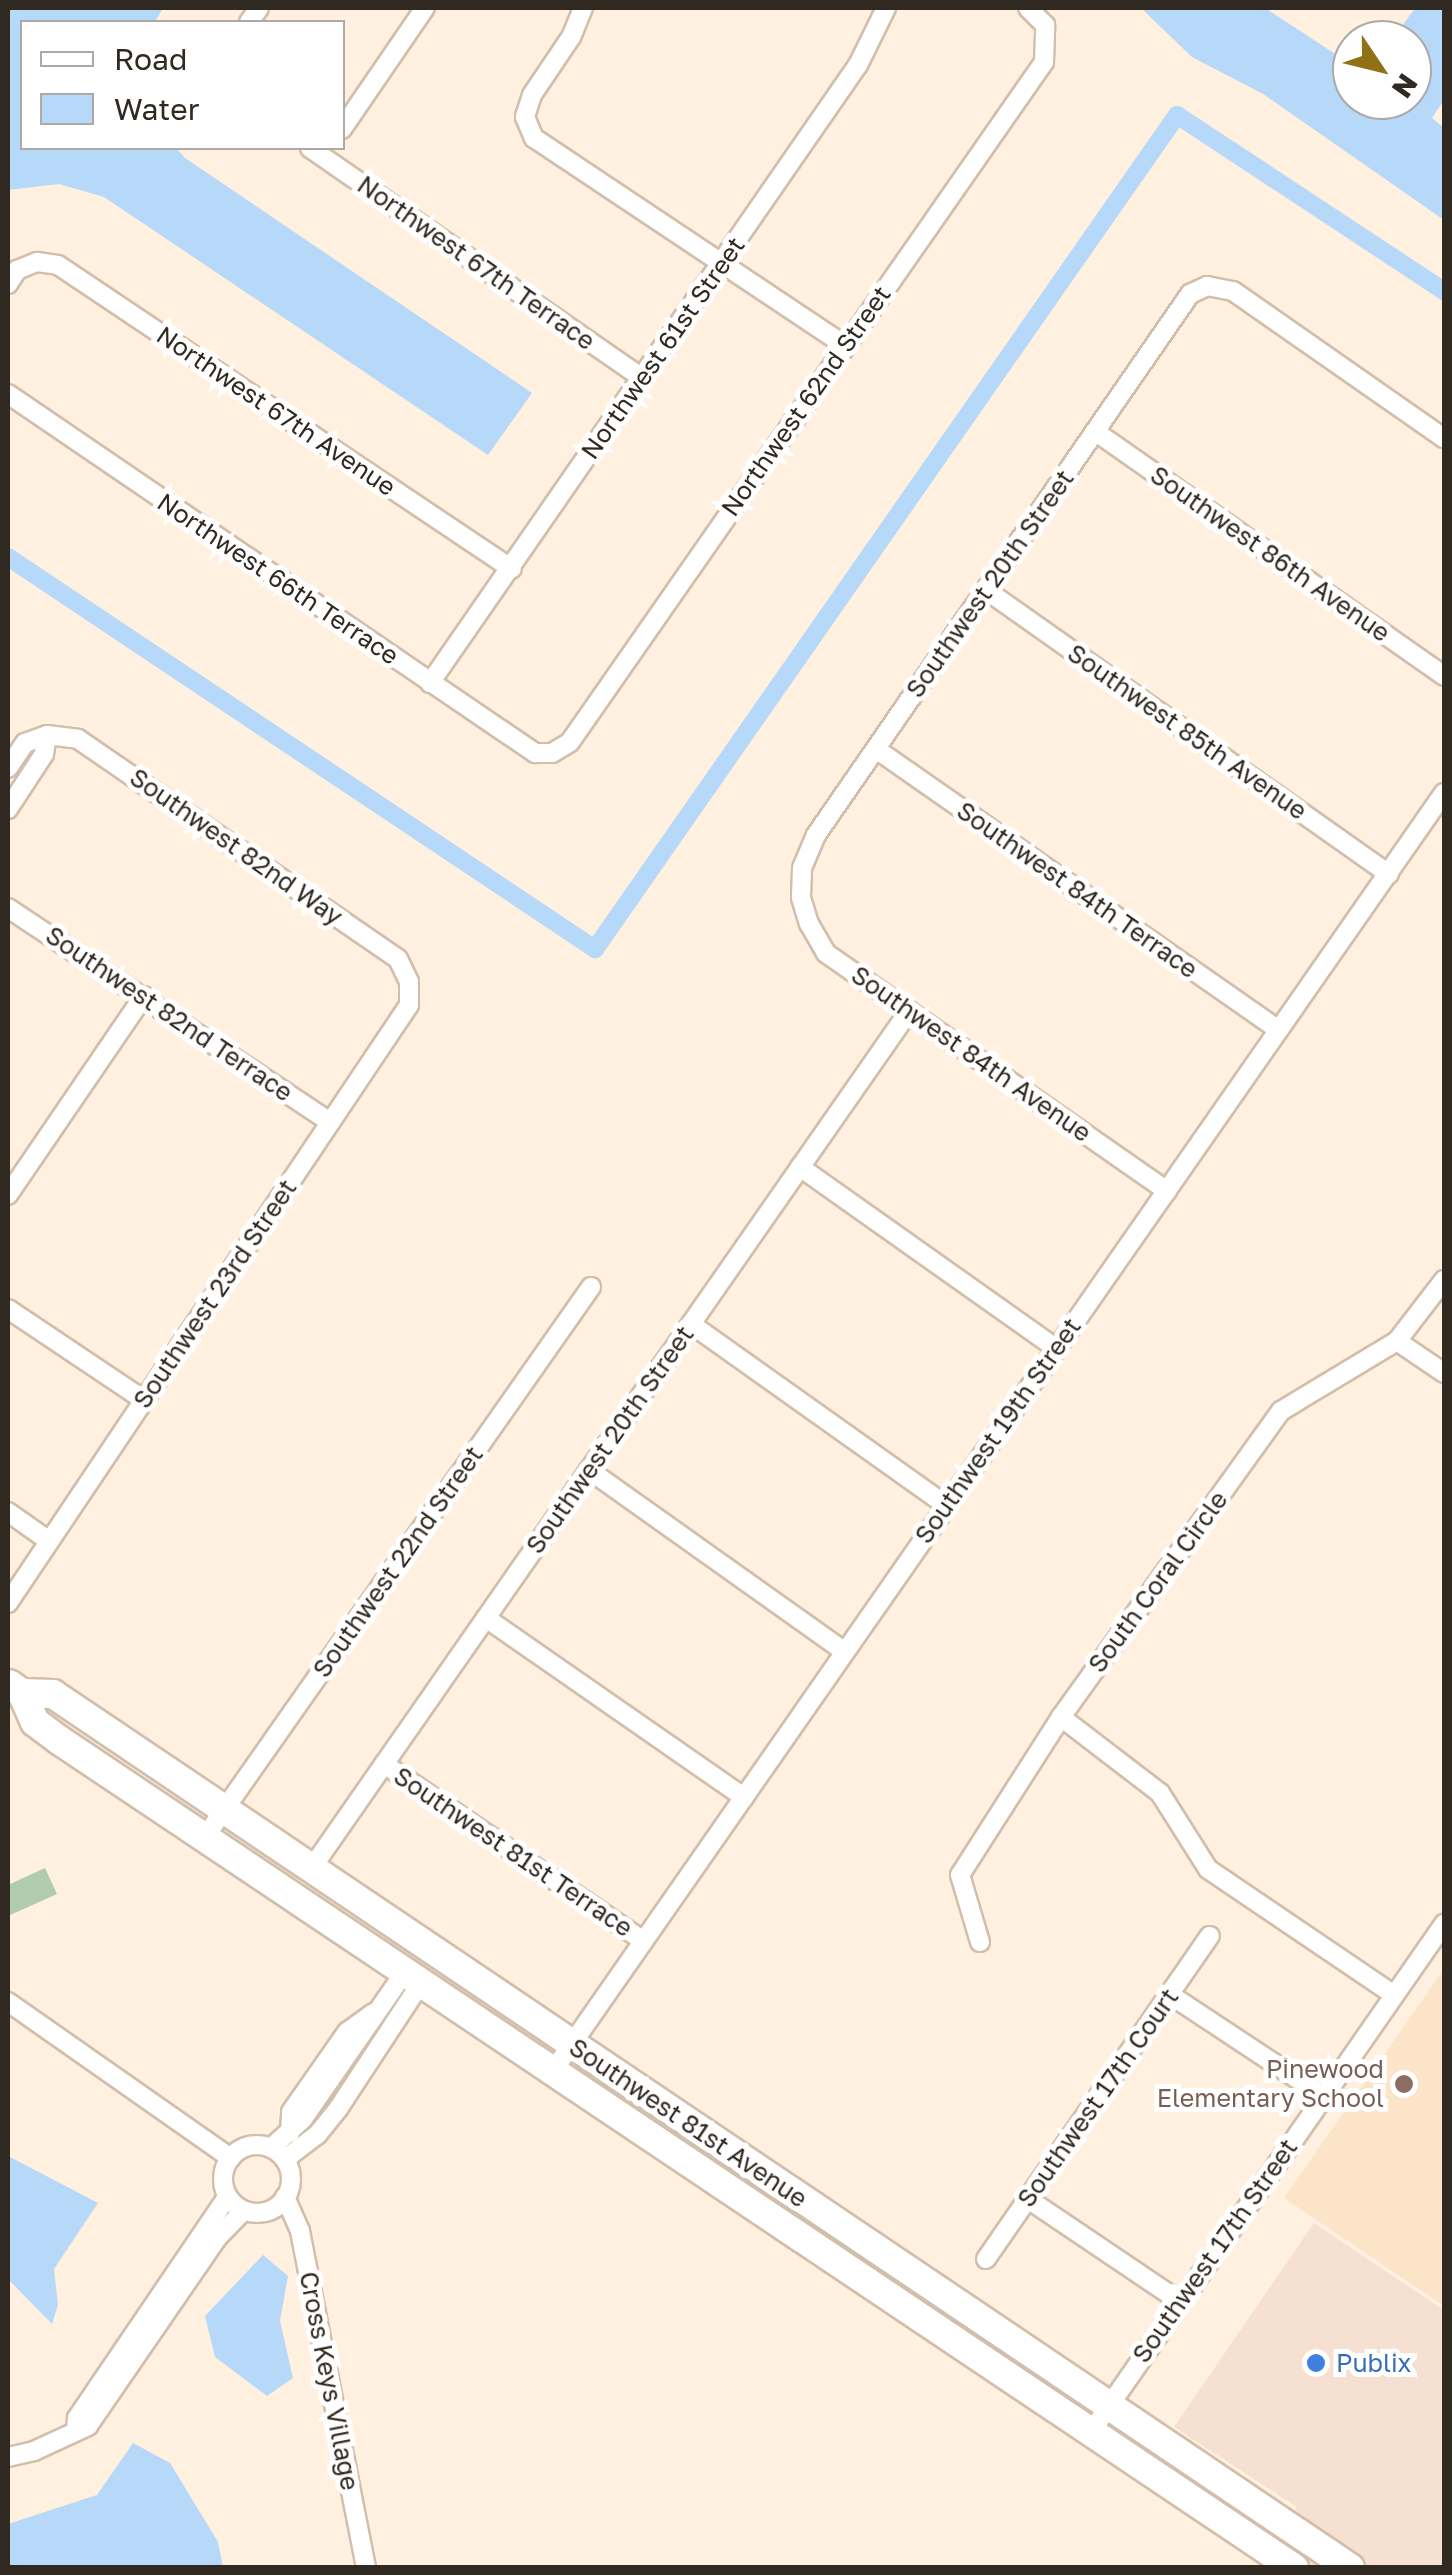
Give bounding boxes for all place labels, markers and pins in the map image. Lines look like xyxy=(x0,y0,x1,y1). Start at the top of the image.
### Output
place label: Pinewood Elementary School xyxy=(1157,2055,1384,2114)
marker: Pinewood Elementary School xyxy=(1393,2073,1415,2095)
place label: Publix xyxy=(1336,2348,1411,2378)
marker: Publix xyxy=(1305,2352,1327,2374)

